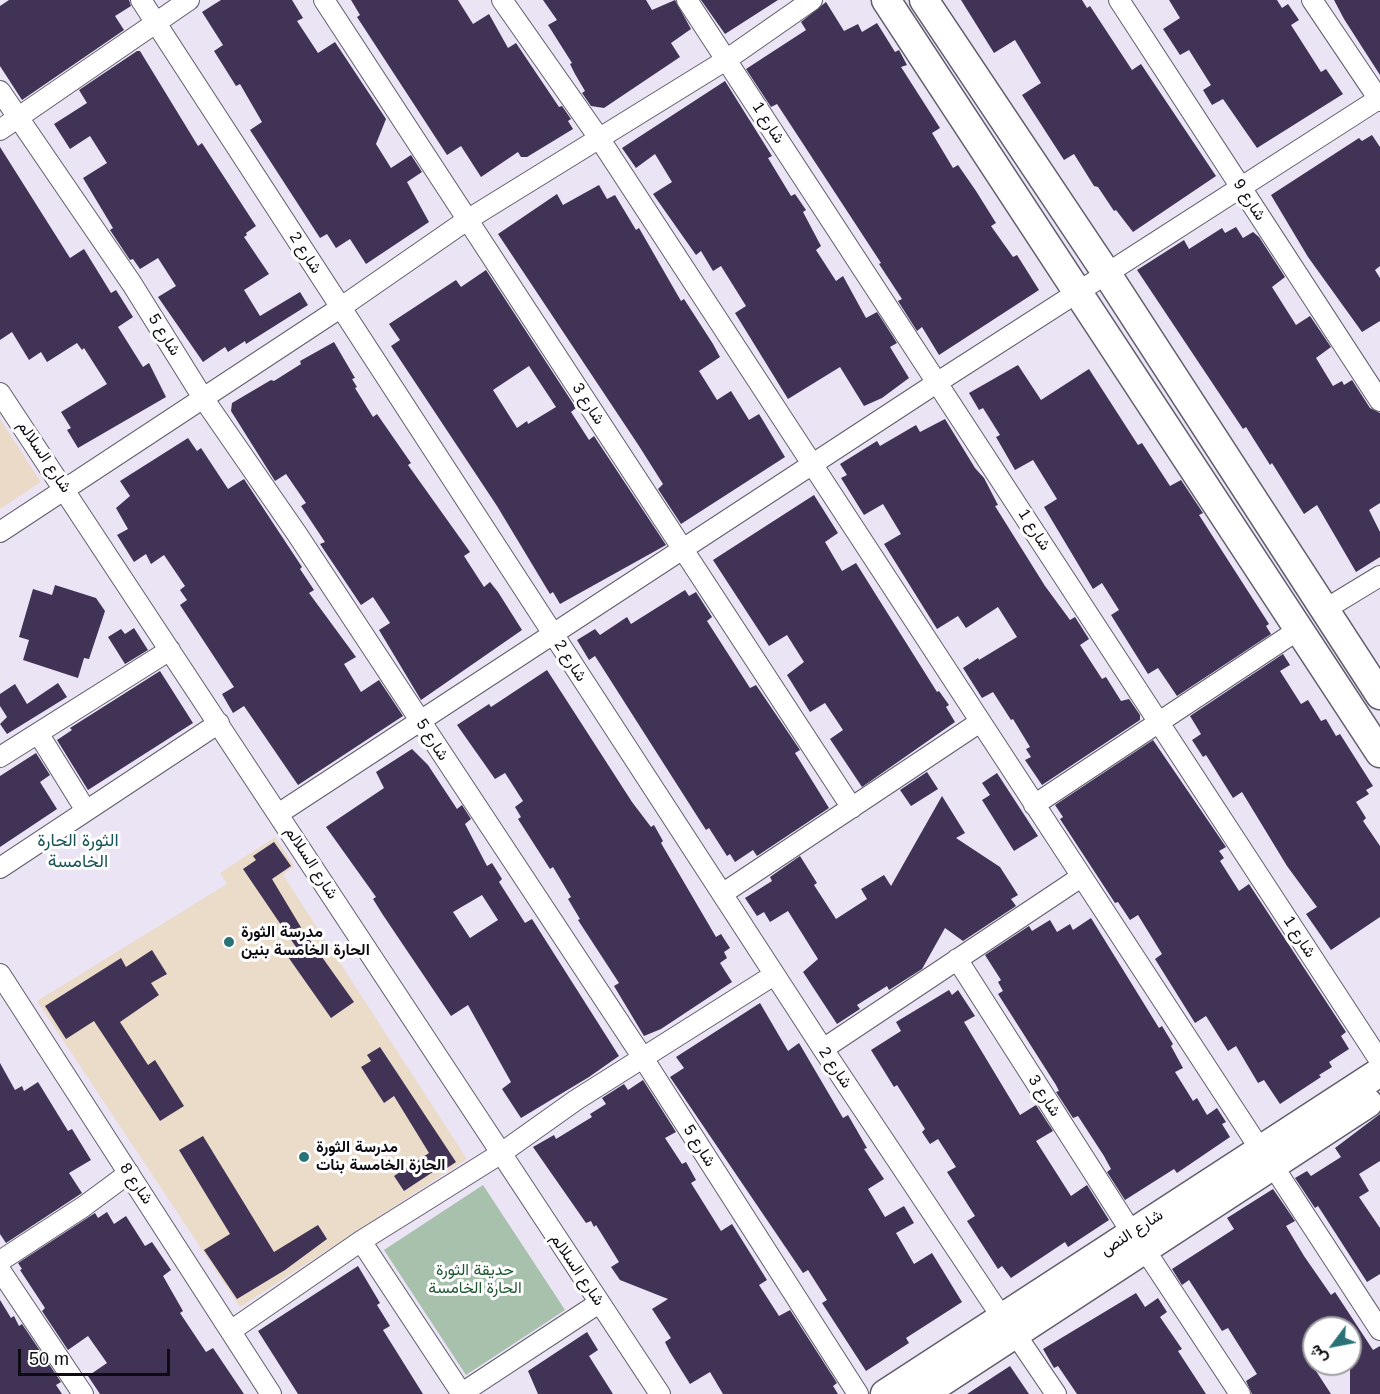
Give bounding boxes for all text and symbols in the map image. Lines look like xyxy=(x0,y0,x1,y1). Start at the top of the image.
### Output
street label: شارع 1 xyxy=(748,99,788,147)
street label: شارع 9 xyxy=(1229,176,1269,224)
street label: شارع 2 xyxy=(285,229,325,277)
street label: شارع 5 xyxy=(144,311,184,359)
street label: شارع 3 xyxy=(568,380,608,428)
street label: شارع السلالم xyxy=(13,417,75,497)
street label: شارع 1 xyxy=(1014,506,1054,554)
street label: شارع 2 xyxy=(550,637,590,685)
street label: شارع 5 xyxy=(412,716,452,764)
street label: شارع السلالم xyxy=(280,823,342,903)
district label: الثورة الحارة الخامسة xyxy=(37,830,119,872)
street label: شارع 1 xyxy=(1279,913,1319,961)
place label: مدرسة الثورة الحارة الخامسة بنين xyxy=(241,923,370,961)
marker: مدرسة الثورة الحارة الخامسة بنين xyxy=(222,935,236,949)
street label: شارع 2 xyxy=(814,1044,856,1092)
street label: شارع 3 xyxy=(1024,1072,1064,1120)
street label: شارع 5 xyxy=(679,1122,719,1170)
place label: مدرسة الثورة الحارة الخامسة بنات xyxy=(316,1138,445,1176)
marker: مدرسة الثورة الحارة الخامسة بنات xyxy=(297,1150,311,1164)
street label: شارع 8 xyxy=(115,1160,157,1208)
street label: شارع النص xyxy=(1097,1206,1167,1260)
street label: شارع السلالم xyxy=(546,1230,608,1310)
park label: حديقة الثورة الحارة الخامسة xyxy=(428,1261,522,1299)
north arrow xyxy=(1302,1316,1362,1376)
scale bar xyxy=(21,1337,172,1375)
text: ش xyxy=(1306,1342,1330,1367)
text: 50 m xyxy=(29,1349,69,1369)

